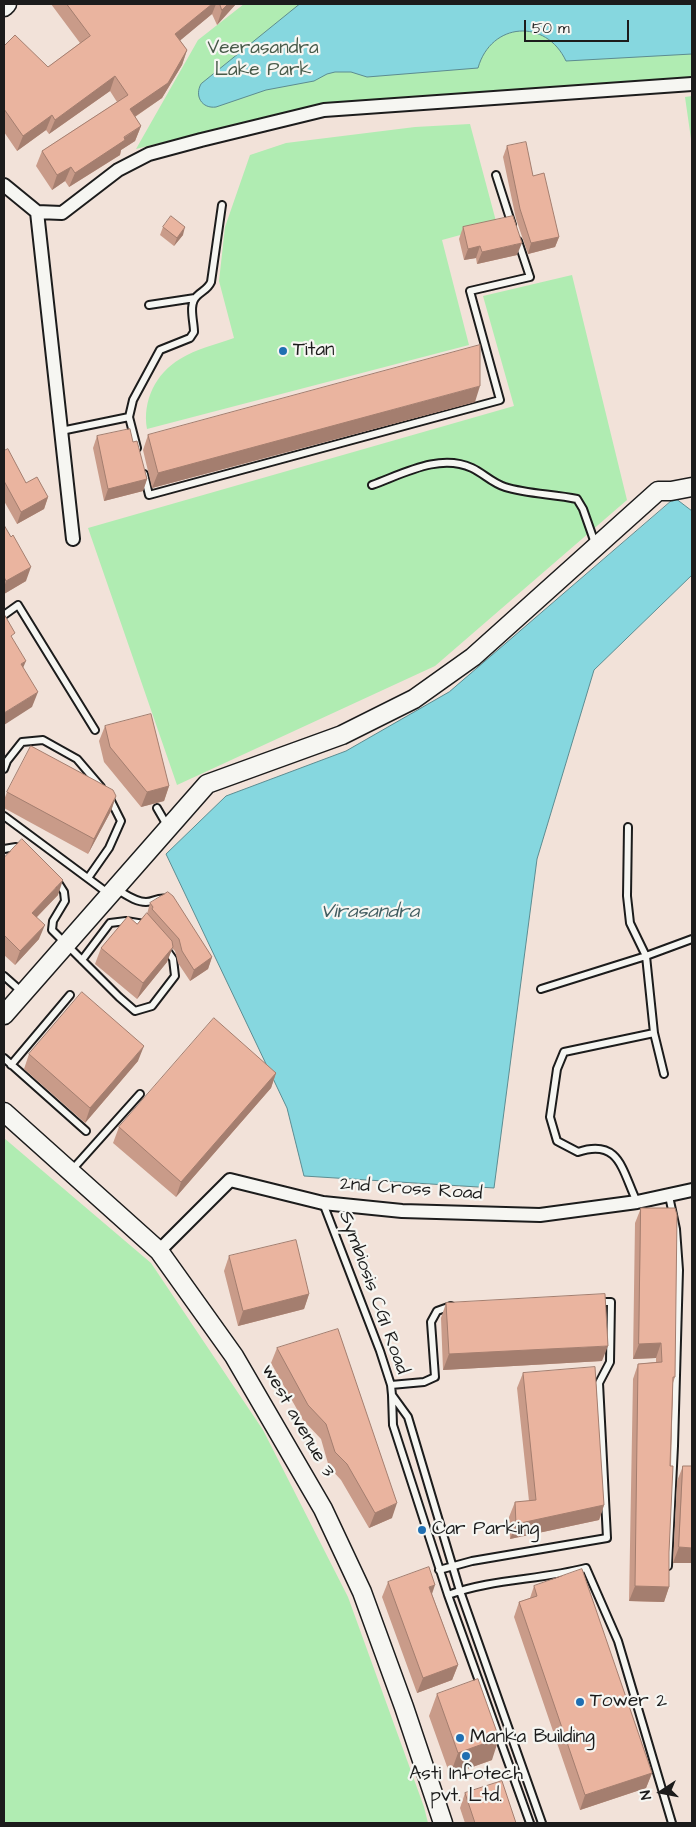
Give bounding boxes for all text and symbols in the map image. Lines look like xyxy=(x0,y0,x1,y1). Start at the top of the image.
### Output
scale bar xyxy=(526,10,631,42)
text: 50 m xyxy=(532,18,570,39)
park label: Veerasandra Lake Park xyxy=(207,38,319,82)
place label: Titan xyxy=(293,340,335,362)
marker: Titan xyxy=(277,345,289,357)
water label: Virasandra xyxy=(321,901,419,925)
street label: 2nd Cross Road xyxy=(339,1174,483,1206)
street label: Symbiosis CGI Road xyxy=(333,1208,413,1378)
street label: west avenue 3 xyxy=(255,1360,339,1482)
place label: Car Parking xyxy=(432,1519,539,1541)
marker: Car Parking xyxy=(416,1524,428,1536)
place label: Tower 2 xyxy=(590,1691,667,1713)
marker: Tower 2 xyxy=(574,1696,586,1708)
place label: Manka Building xyxy=(470,1727,595,1749)
marker: Manka Building xyxy=(454,1732,466,1744)
marker: Asti Infotech pvt. Ltd. xyxy=(460,1750,472,1762)
place label: Asti Infotech pvt. Ltd. xyxy=(409,1764,523,1808)
north arrow xyxy=(636,1767,686,1817)
text: N xyxy=(636,1789,657,1801)

